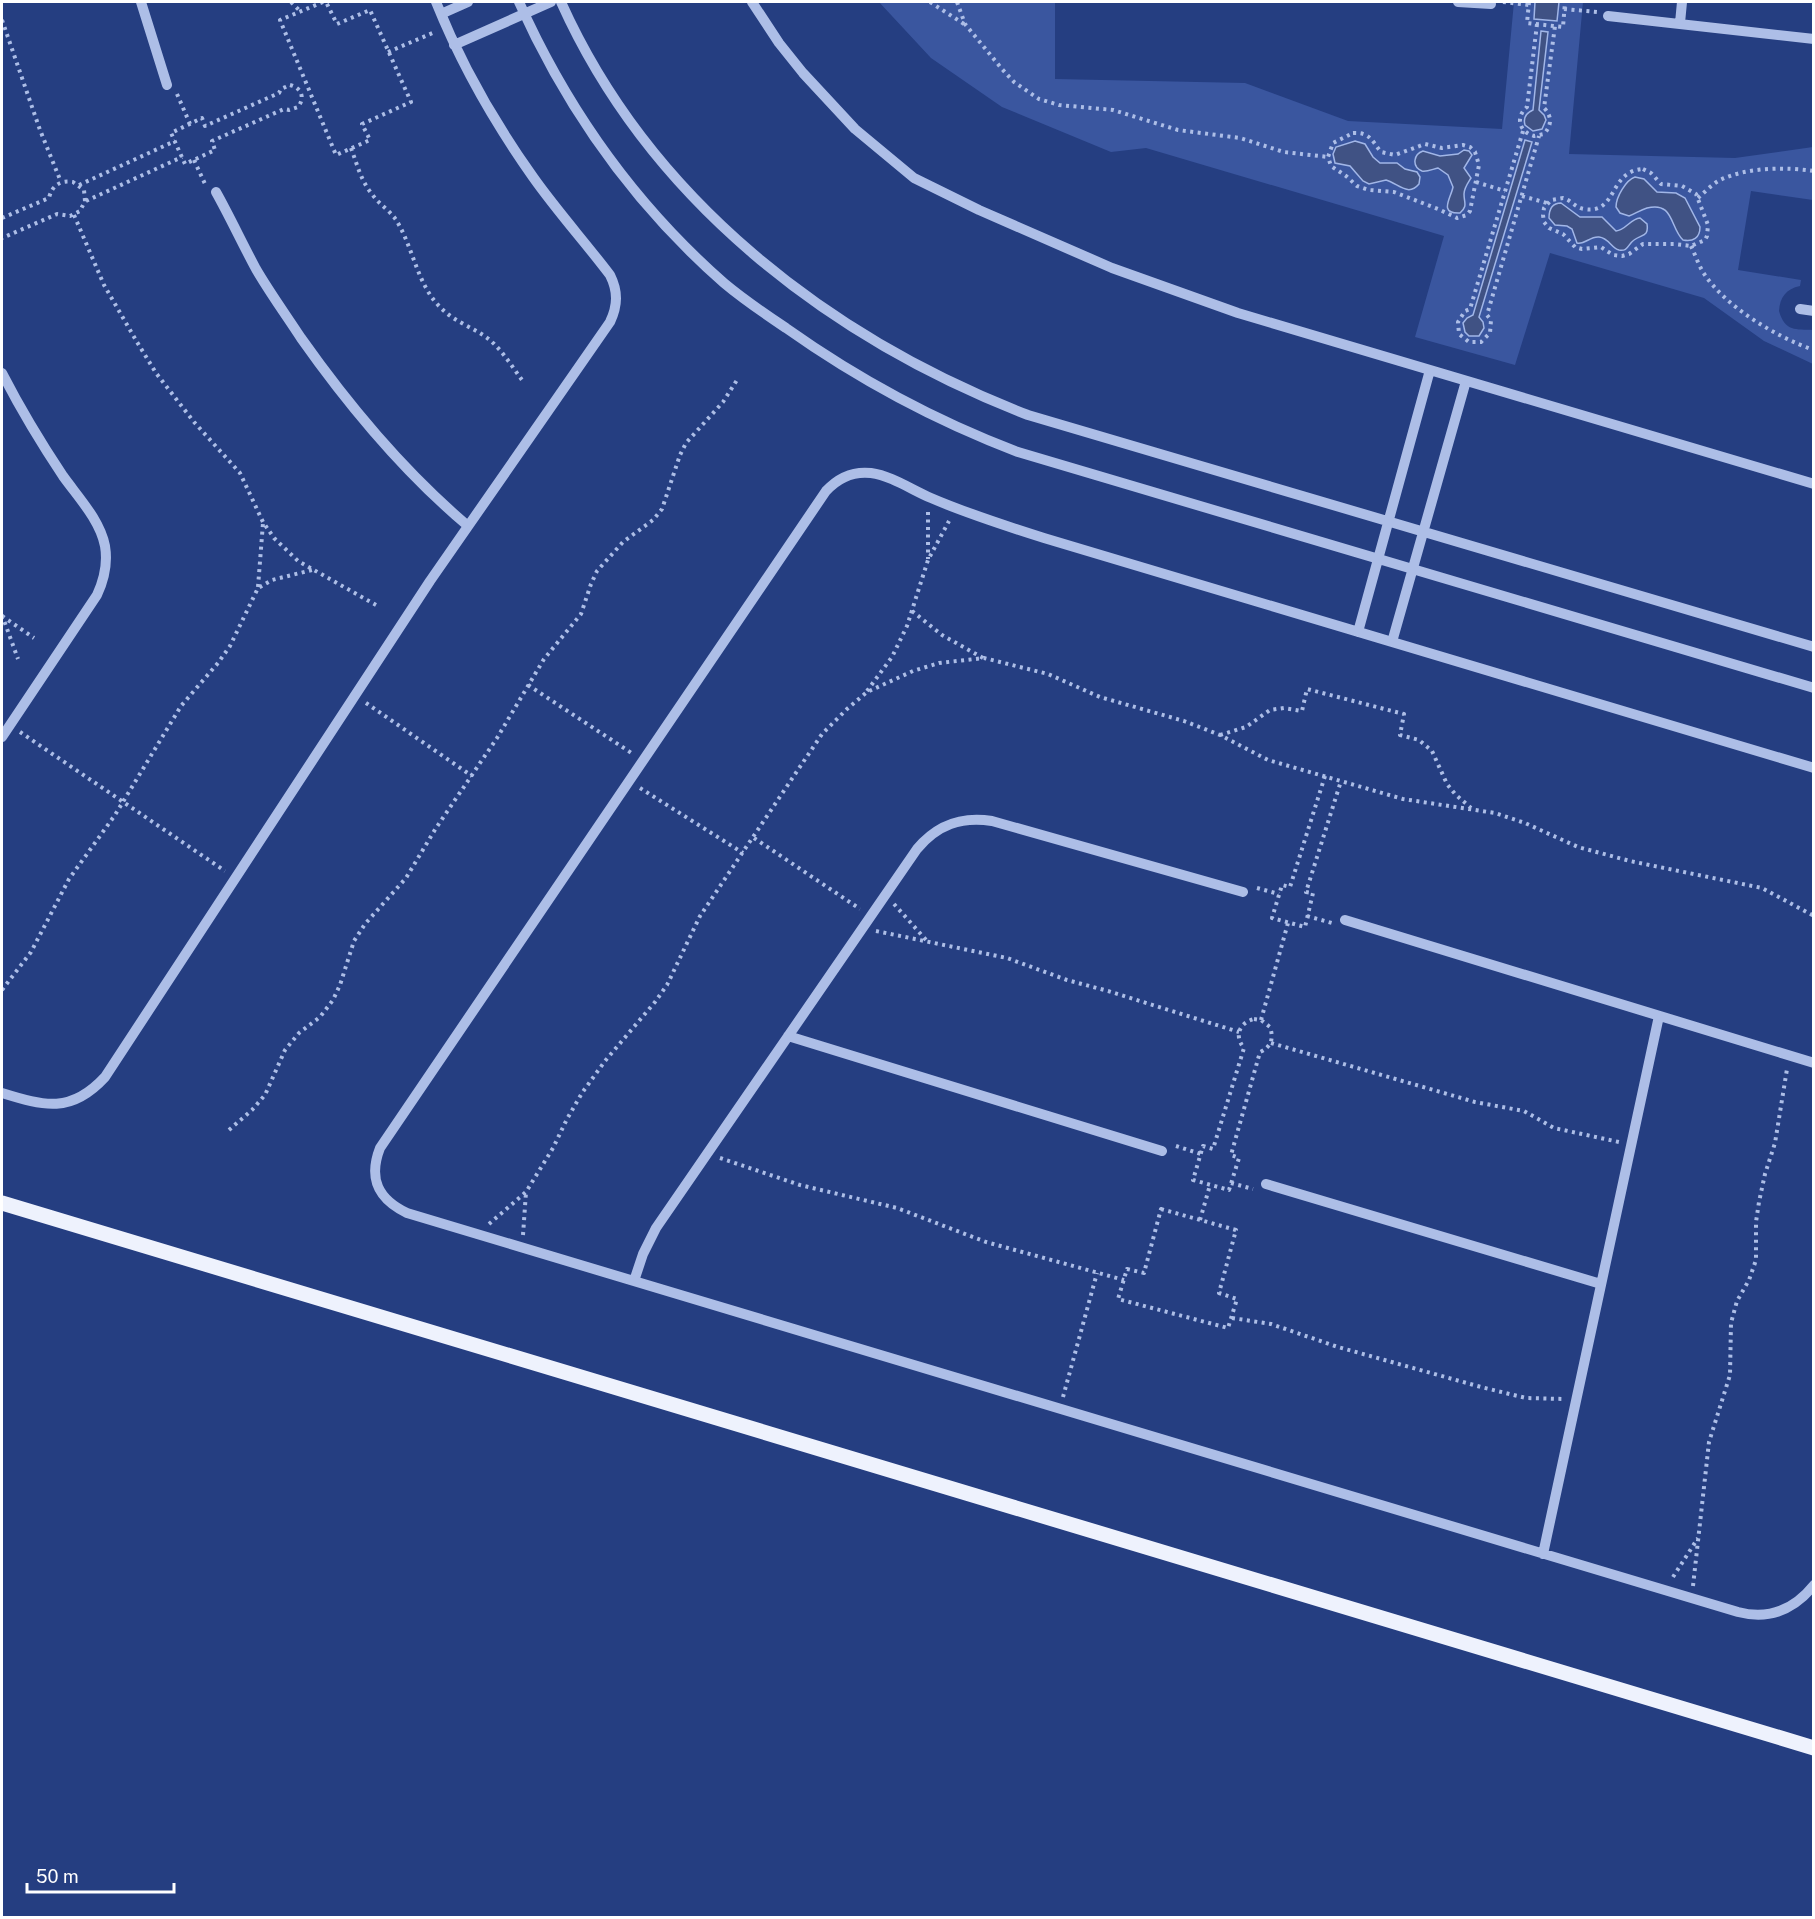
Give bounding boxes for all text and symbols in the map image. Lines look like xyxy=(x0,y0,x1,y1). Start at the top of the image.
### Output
scale bar xyxy=(27,1856,174,1894)
text: 50 m xyxy=(36,1866,79,1887)

